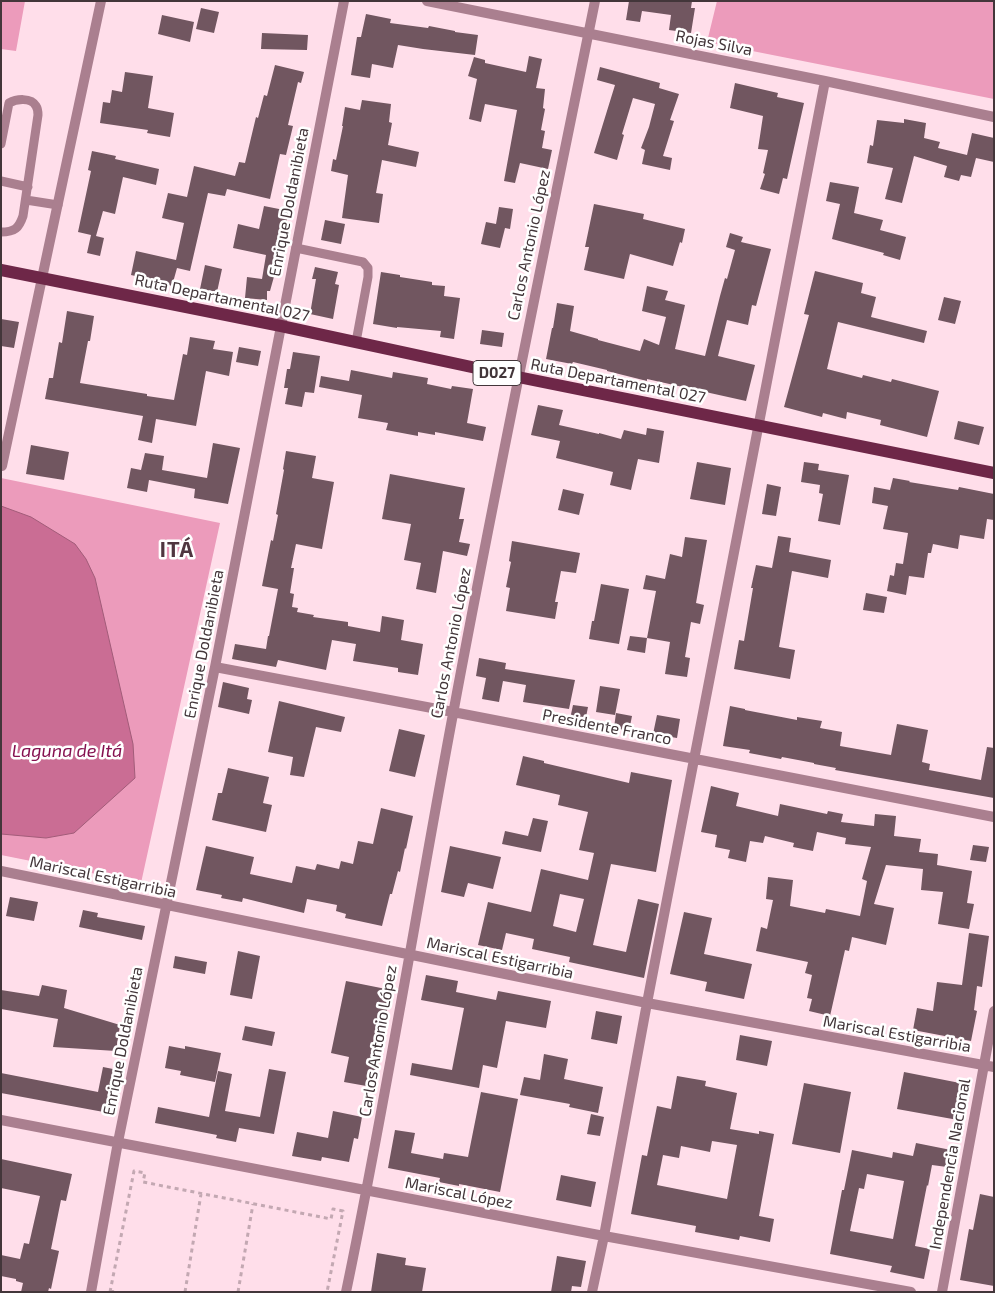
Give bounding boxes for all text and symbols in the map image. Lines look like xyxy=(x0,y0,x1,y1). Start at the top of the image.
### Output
street label: Rojas Silva xyxy=(674,26,754,60)
street label: Enrique Doldanibieta xyxy=(265,126,313,278)
street label: Carlos Antonio López xyxy=(504,168,554,322)
street label: Ruta Departamental 027 xyxy=(133,270,311,326)
street label: Ruta Departamental 027 xyxy=(529,355,707,407)
road number: D027 xyxy=(473,360,521,386)
district label: ITÁ xyxy=(159,537,195,563)
street label: Carlos Antonio López xyxy=(427,566,475,720)
street label: Enrique Doldanibieta xyxy=(180,568,228,720)
street label: Presidente Franco xyxy=(541,705,673,749)
water label: Laguna de Itá xyxy=(12,740,122,762)
street label: Mariscal Estigarribia xyxy=(28,852,178,902)
street label: Mariscal Estigarribia xyxy=(425,933,575,983)
street label: Carlos Antonio López xyxy=(355,964,401,1118)
street label: Enrique Doldanibieta xyxy=(99,965,147,1117)
street label: Mariscal Estigarribia xyxy=(822,1012,972,1056)
street label: Independencia Nacional xyxy=(925,1077,975,1251)
street label: Mariscal López xyxy=(403,1173,515,1213)

